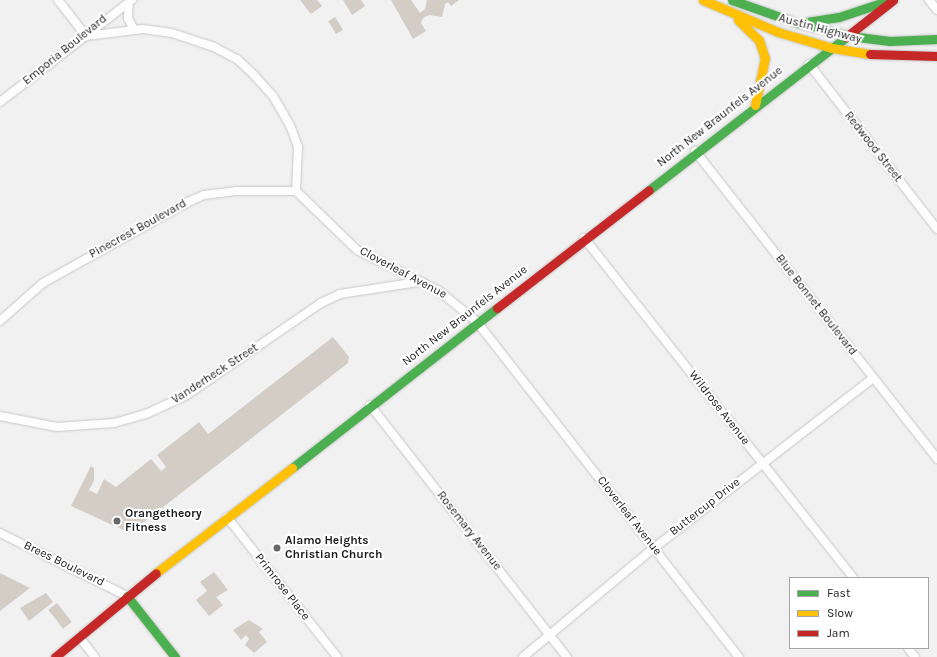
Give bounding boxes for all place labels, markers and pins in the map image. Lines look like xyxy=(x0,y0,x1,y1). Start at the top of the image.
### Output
place label: Orangetheory Fitness xyxy=(125,507,202,535)
marker: Orangetheory Fitness xyxy=(112,516,122,526)
place label: Alamo Heights Christian Church xyxy=(285,534,382,562)
marker: Alamo Heights Christian Church xyxy=(272,543,282,553)

